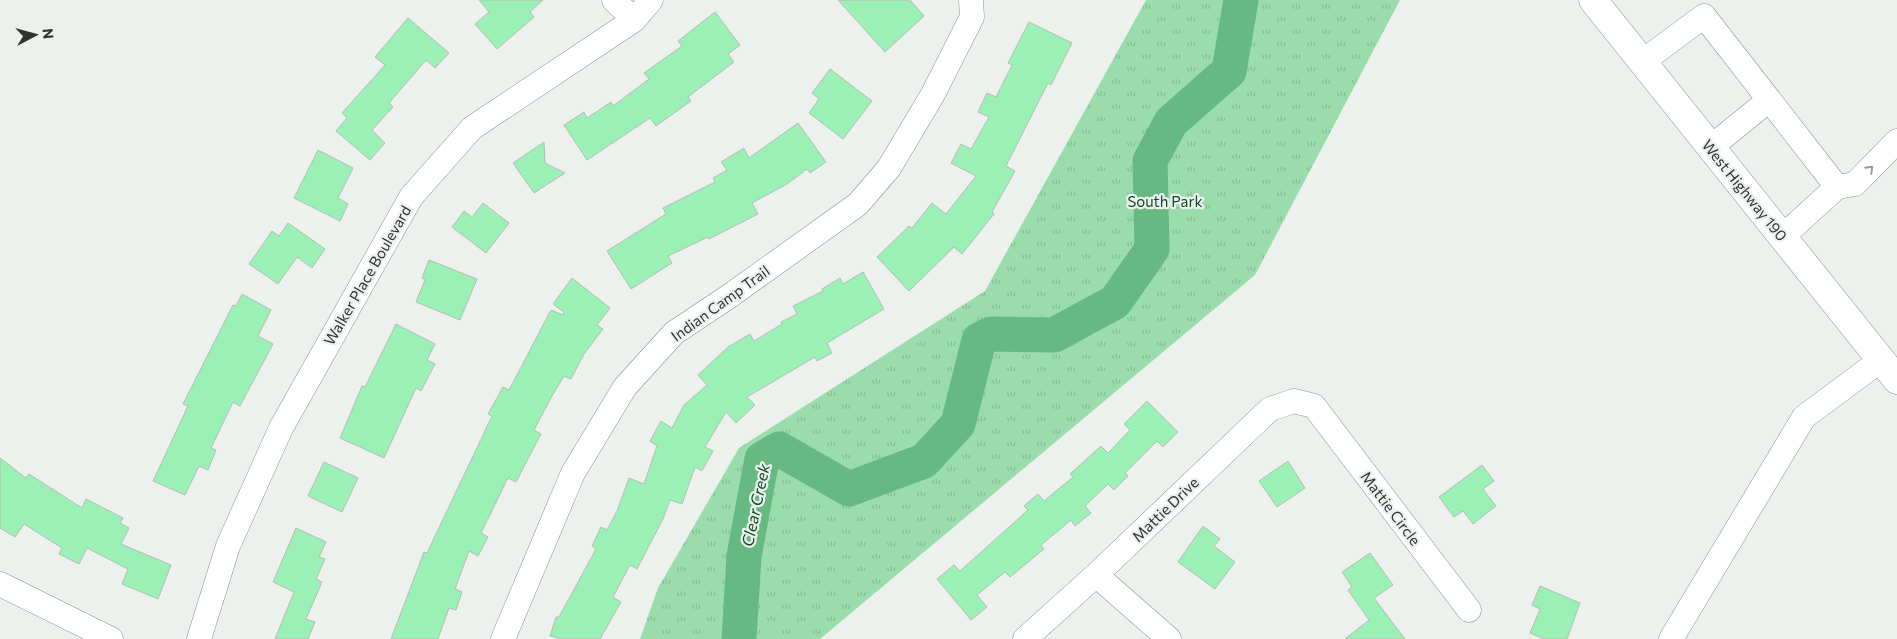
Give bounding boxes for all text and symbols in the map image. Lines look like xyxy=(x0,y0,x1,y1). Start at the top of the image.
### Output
north arrow xyxy=(10,10,60,60)
text: N xyxy=(39,27,57,40)
street label: West Highway 190 xyxy=(1699,136,1791,244)
one-way arrow xyxy=(1864,166,1873,175)
park label: South Park xyxy=(1127,192,1203,210)
street label: Walker Place Boulevard xyxy=(320,202,414,348)
street label: Indian Camp Trail xyxy=(667,261,773,345)
water label: Clear Creek xyxy=(737,462,773,548)
street label: Mattie Circle xyxy=(1357,467,1425,549)
street label: Mattie Drive xyxy=(1128,473,1202,545)

